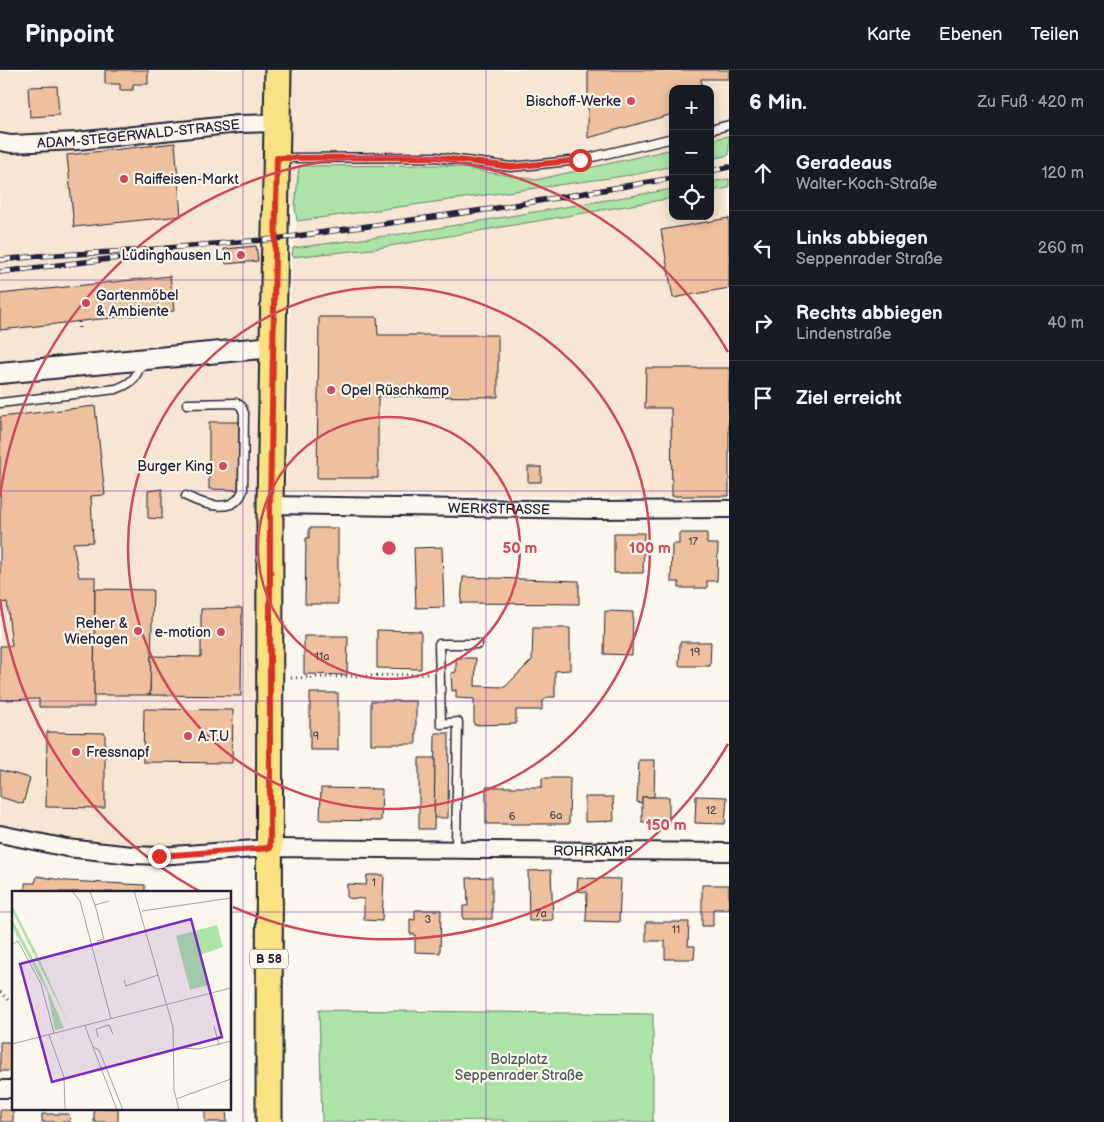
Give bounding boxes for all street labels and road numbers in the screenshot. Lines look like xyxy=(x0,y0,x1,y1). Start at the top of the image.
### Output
street label: ADAM-STEGERWALD-STRASSE xyxy=(37,115,241,151)
street label: WERKSTRASSE xyxy=(448,499,550,518)
street label: ROHRKAMP xyxy=(553,842,633,860)
road number: B 58 xyxy=(250,950,288,969)

